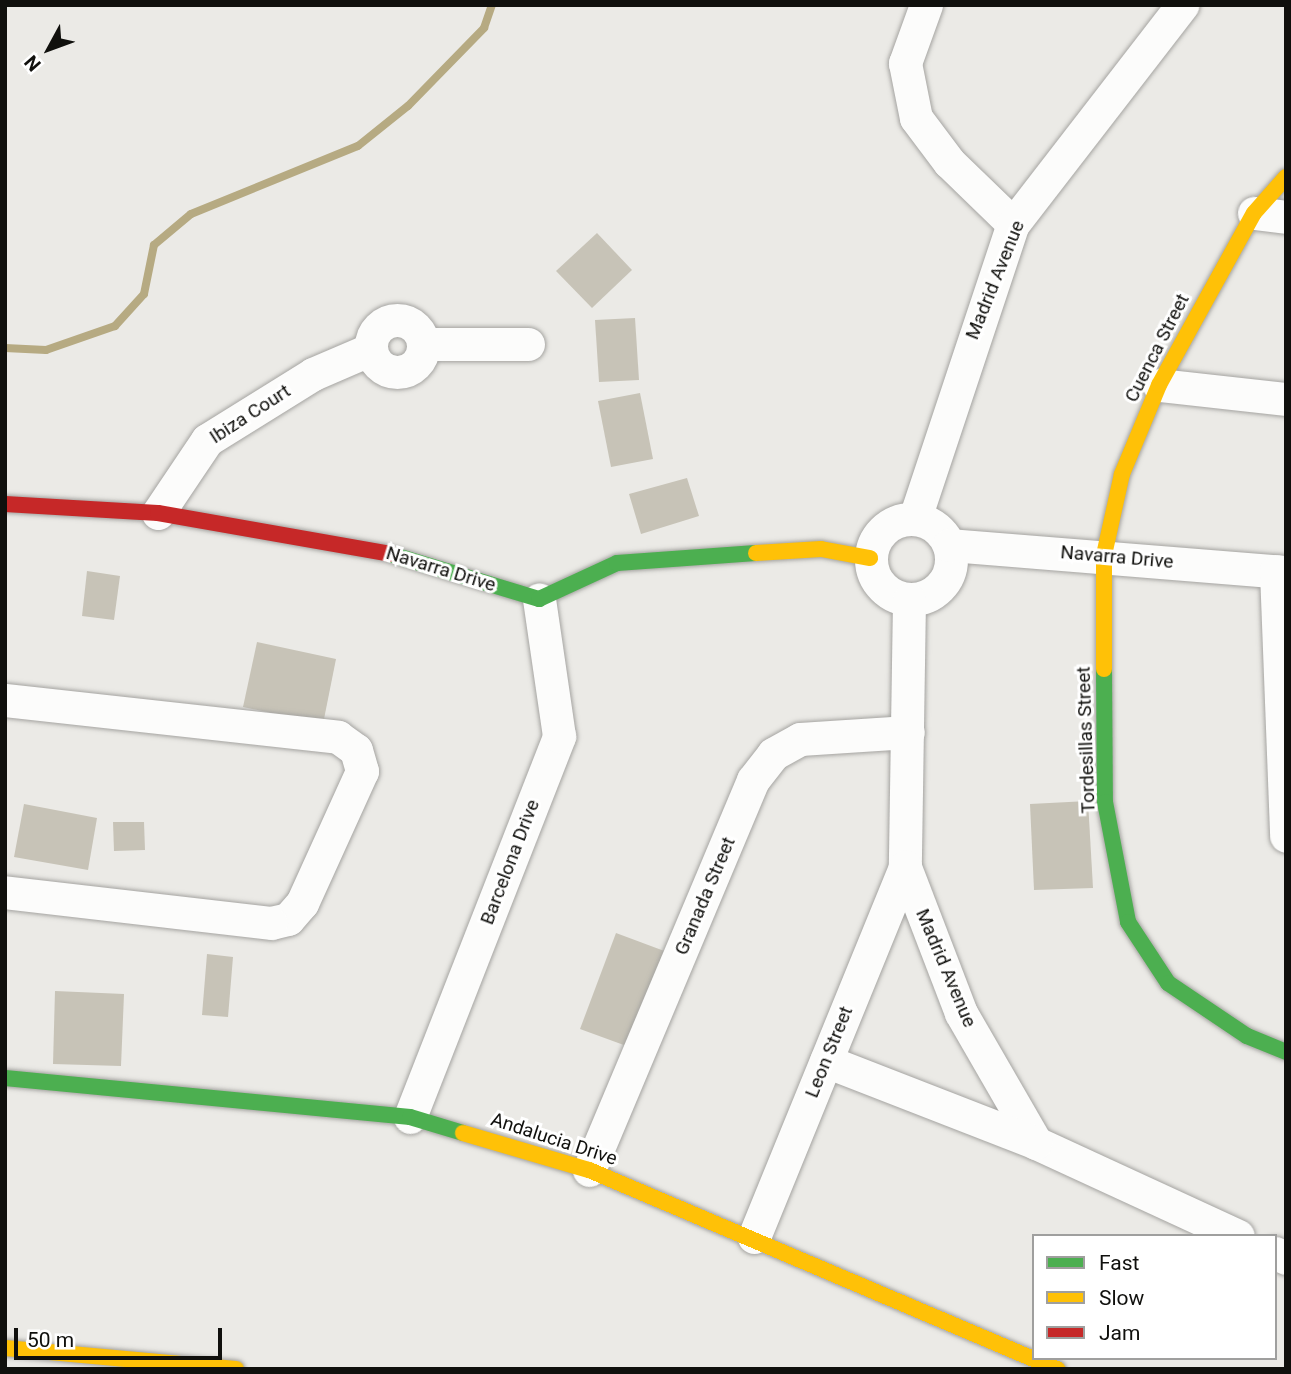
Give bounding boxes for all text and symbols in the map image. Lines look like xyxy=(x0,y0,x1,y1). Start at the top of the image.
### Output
north arrow xyxy=(14,14,84,84)
text: N xyxy=(20,51,46,76)
street label: Madrid Avenue xyxy=(961,217,1029,343)
street label: Cuenca Street xyxy=(1120,290,1194,406)
street label: Ibiza Court xyxy=(205,379,295,449)
street label: Navarra Drive xyxy=(1060,541,1174,573)
street label: Navarra Drive xyxy=(383,542,499,596)
street label: Tordesillas Street xyxy=(1072,666,1100,814)
street label: Barcelona Drive xyxy=(476,796,544,928)
street label: Granada Street xyxy=(670,834,740,958)
street label: Madrid Avenue xyxy=(911,905,981,1031)
street label: Leon Street xyxy=(800,1003,858,1101)
street label: Andalucia Drive xyxy=(488,1108,620,1170)
legend xyxy=(1032,1234,1277,1360)
text: Fast xyxy=(1099,1251,1139,1275)
text: Slow xyxy=(1099,1286,1144,1310)
scale bar xyxy=(18,1314,226,1358)
text: Jam xyxy=(1099,1321,1140,1345)
text: 50 m xyxy=(27,1328,74,1352)

